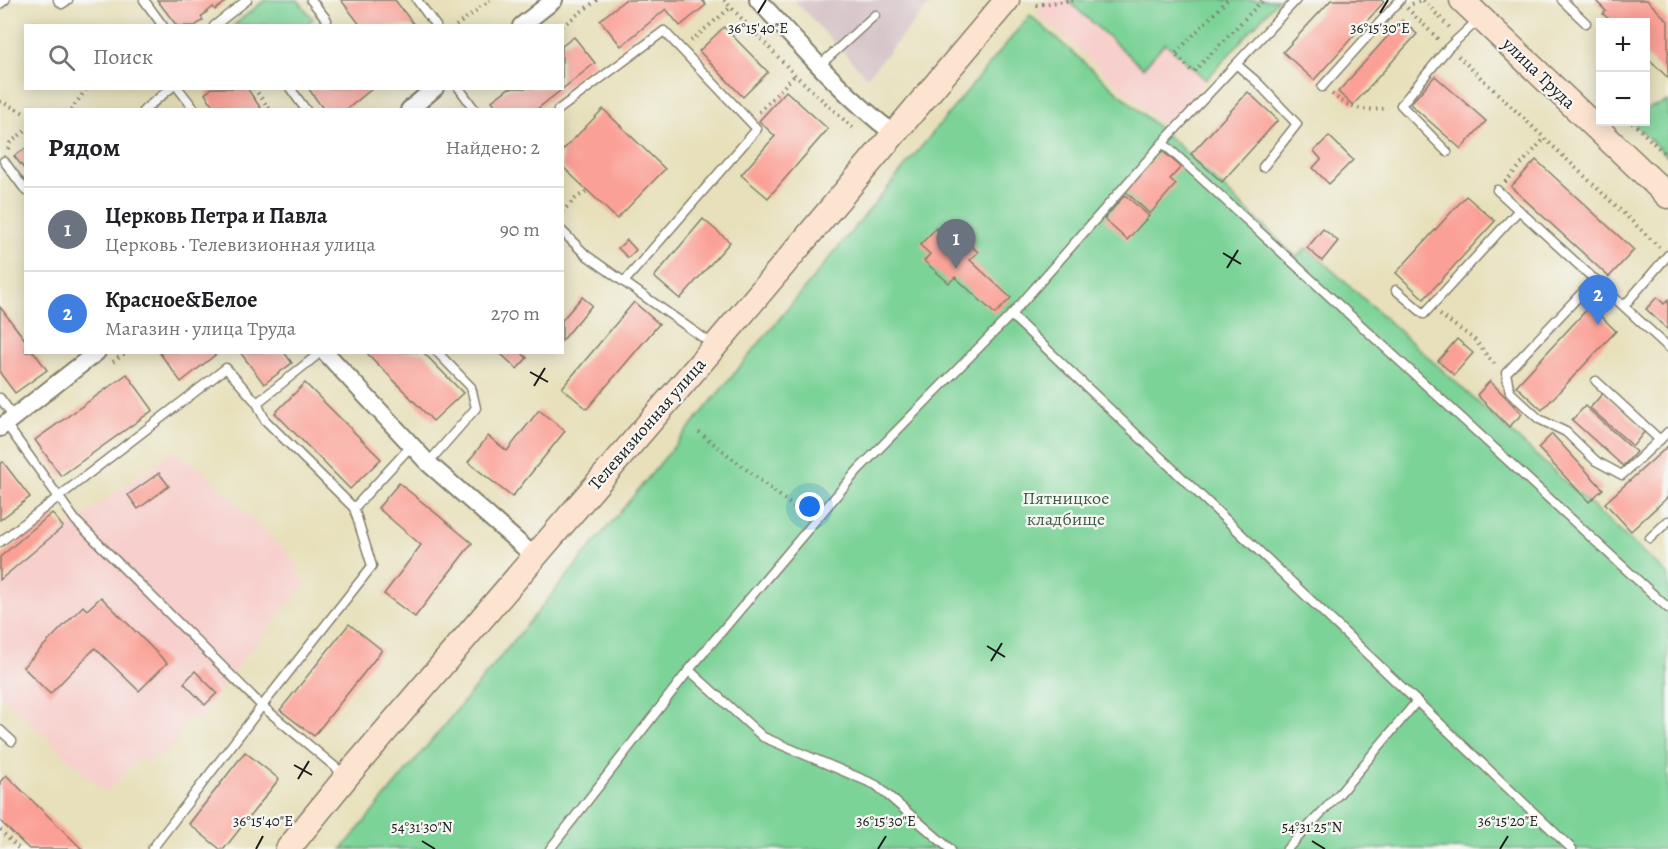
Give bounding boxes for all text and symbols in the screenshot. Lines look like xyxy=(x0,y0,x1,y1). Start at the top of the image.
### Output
text: 36°15'40"E xyxy=(728,18,788,38)
text: 36°15'30"E xyxy=(1350,18,1410,38)
map controls xyxy=(1596,18,1650,126)
button: + xyxy=(1596,18,1650,72)
search box xyxy=(24,24,564,90)
street label: улица Труда xyxy=(1496,31,1581,115)
icon: search xyxy=(45,41,78,74)
text: Поиск xyxy=(93,42,153,72)
button: − xyxy=(1596,72,1650,126)
text: Рядом xyxy=(48,130,120,165)
text: Найдено: 2 xyxy=(445,134,540,161)
text: Церковь Петра и Павла xyxy=(105,201,328,231)
text: 1 xyxy=(64,216,71,243)
text: 90 m xyxy=(500,216,540,243)
pin: 1 xyxy=(936,220,976,269)
text: Церковь · Телевизионная улица xyxy=(105,231,376,258)
pin: 2 xyxy=(1578,276,1618,325)
text: Красное&Белое xyxy=(105,285,257,315)
text: 2 xyxy=(63,300,72,327)
text: 270 m xyxy=(491,300,540,327)
text: Магазин · улица Труда xyxy=(105,315,296,342)
street label: Телевизионная улица xyxy=(583,352,712,495)
park label: Пятницкое кладбище xyxy=(1023,486,1109,531)
your location xyxy=(795,492,824,521)
text: 36°15'40"E xyxy=(233,811,293,831)
text: 36°15'30"E xyxy=(856,811,916,831)
text: 36°15'20"E xyxy=(1478,811,1538,831)
text: 54°31'30"N xyxy=(391,817,453,837)
text: 54°31'25"N xyxy=(1282,817,1343,837)

